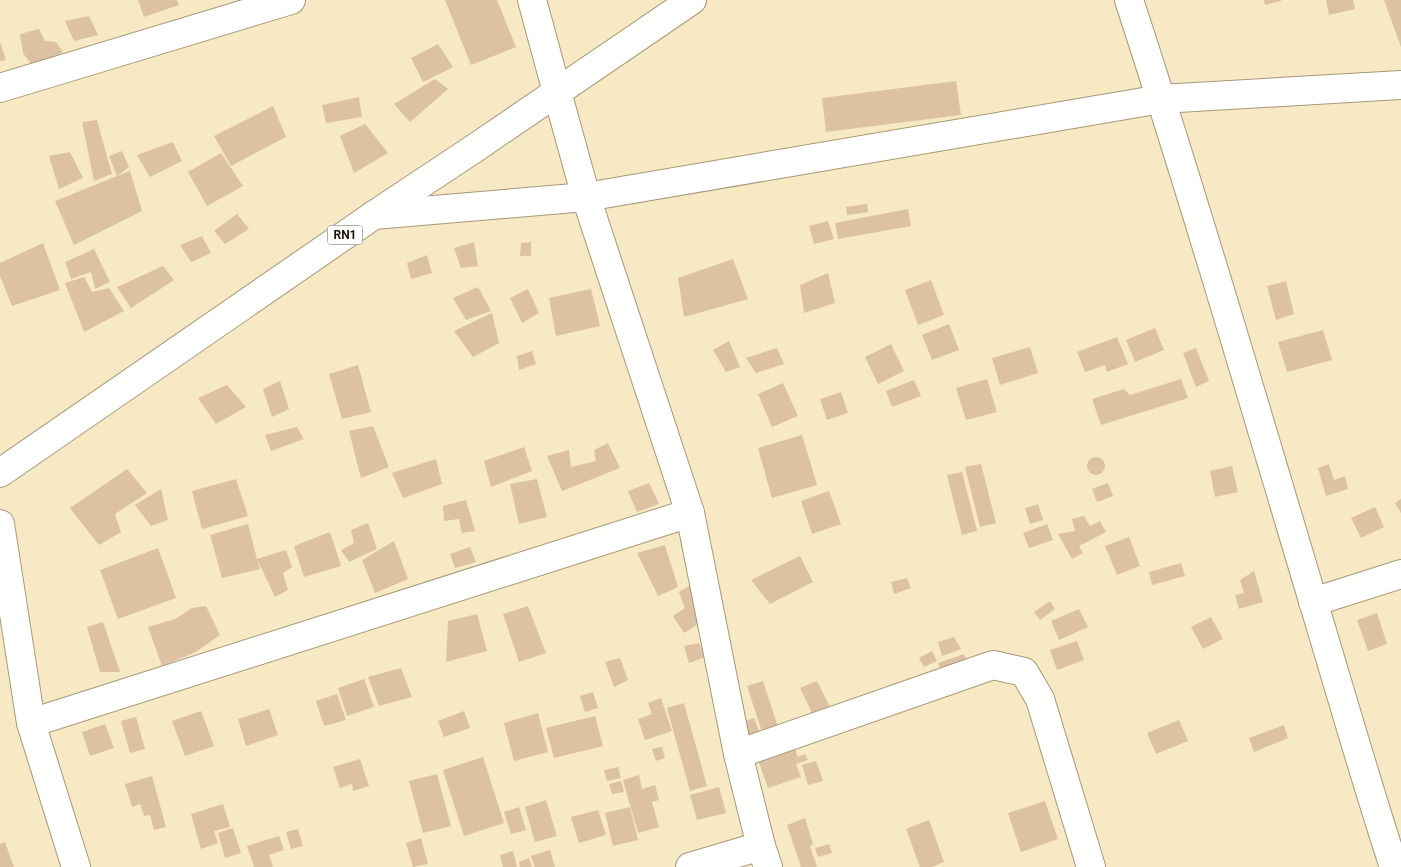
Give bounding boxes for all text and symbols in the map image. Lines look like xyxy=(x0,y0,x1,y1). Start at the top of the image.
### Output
road number: RN1 xyxy=(328,226,362,244)

